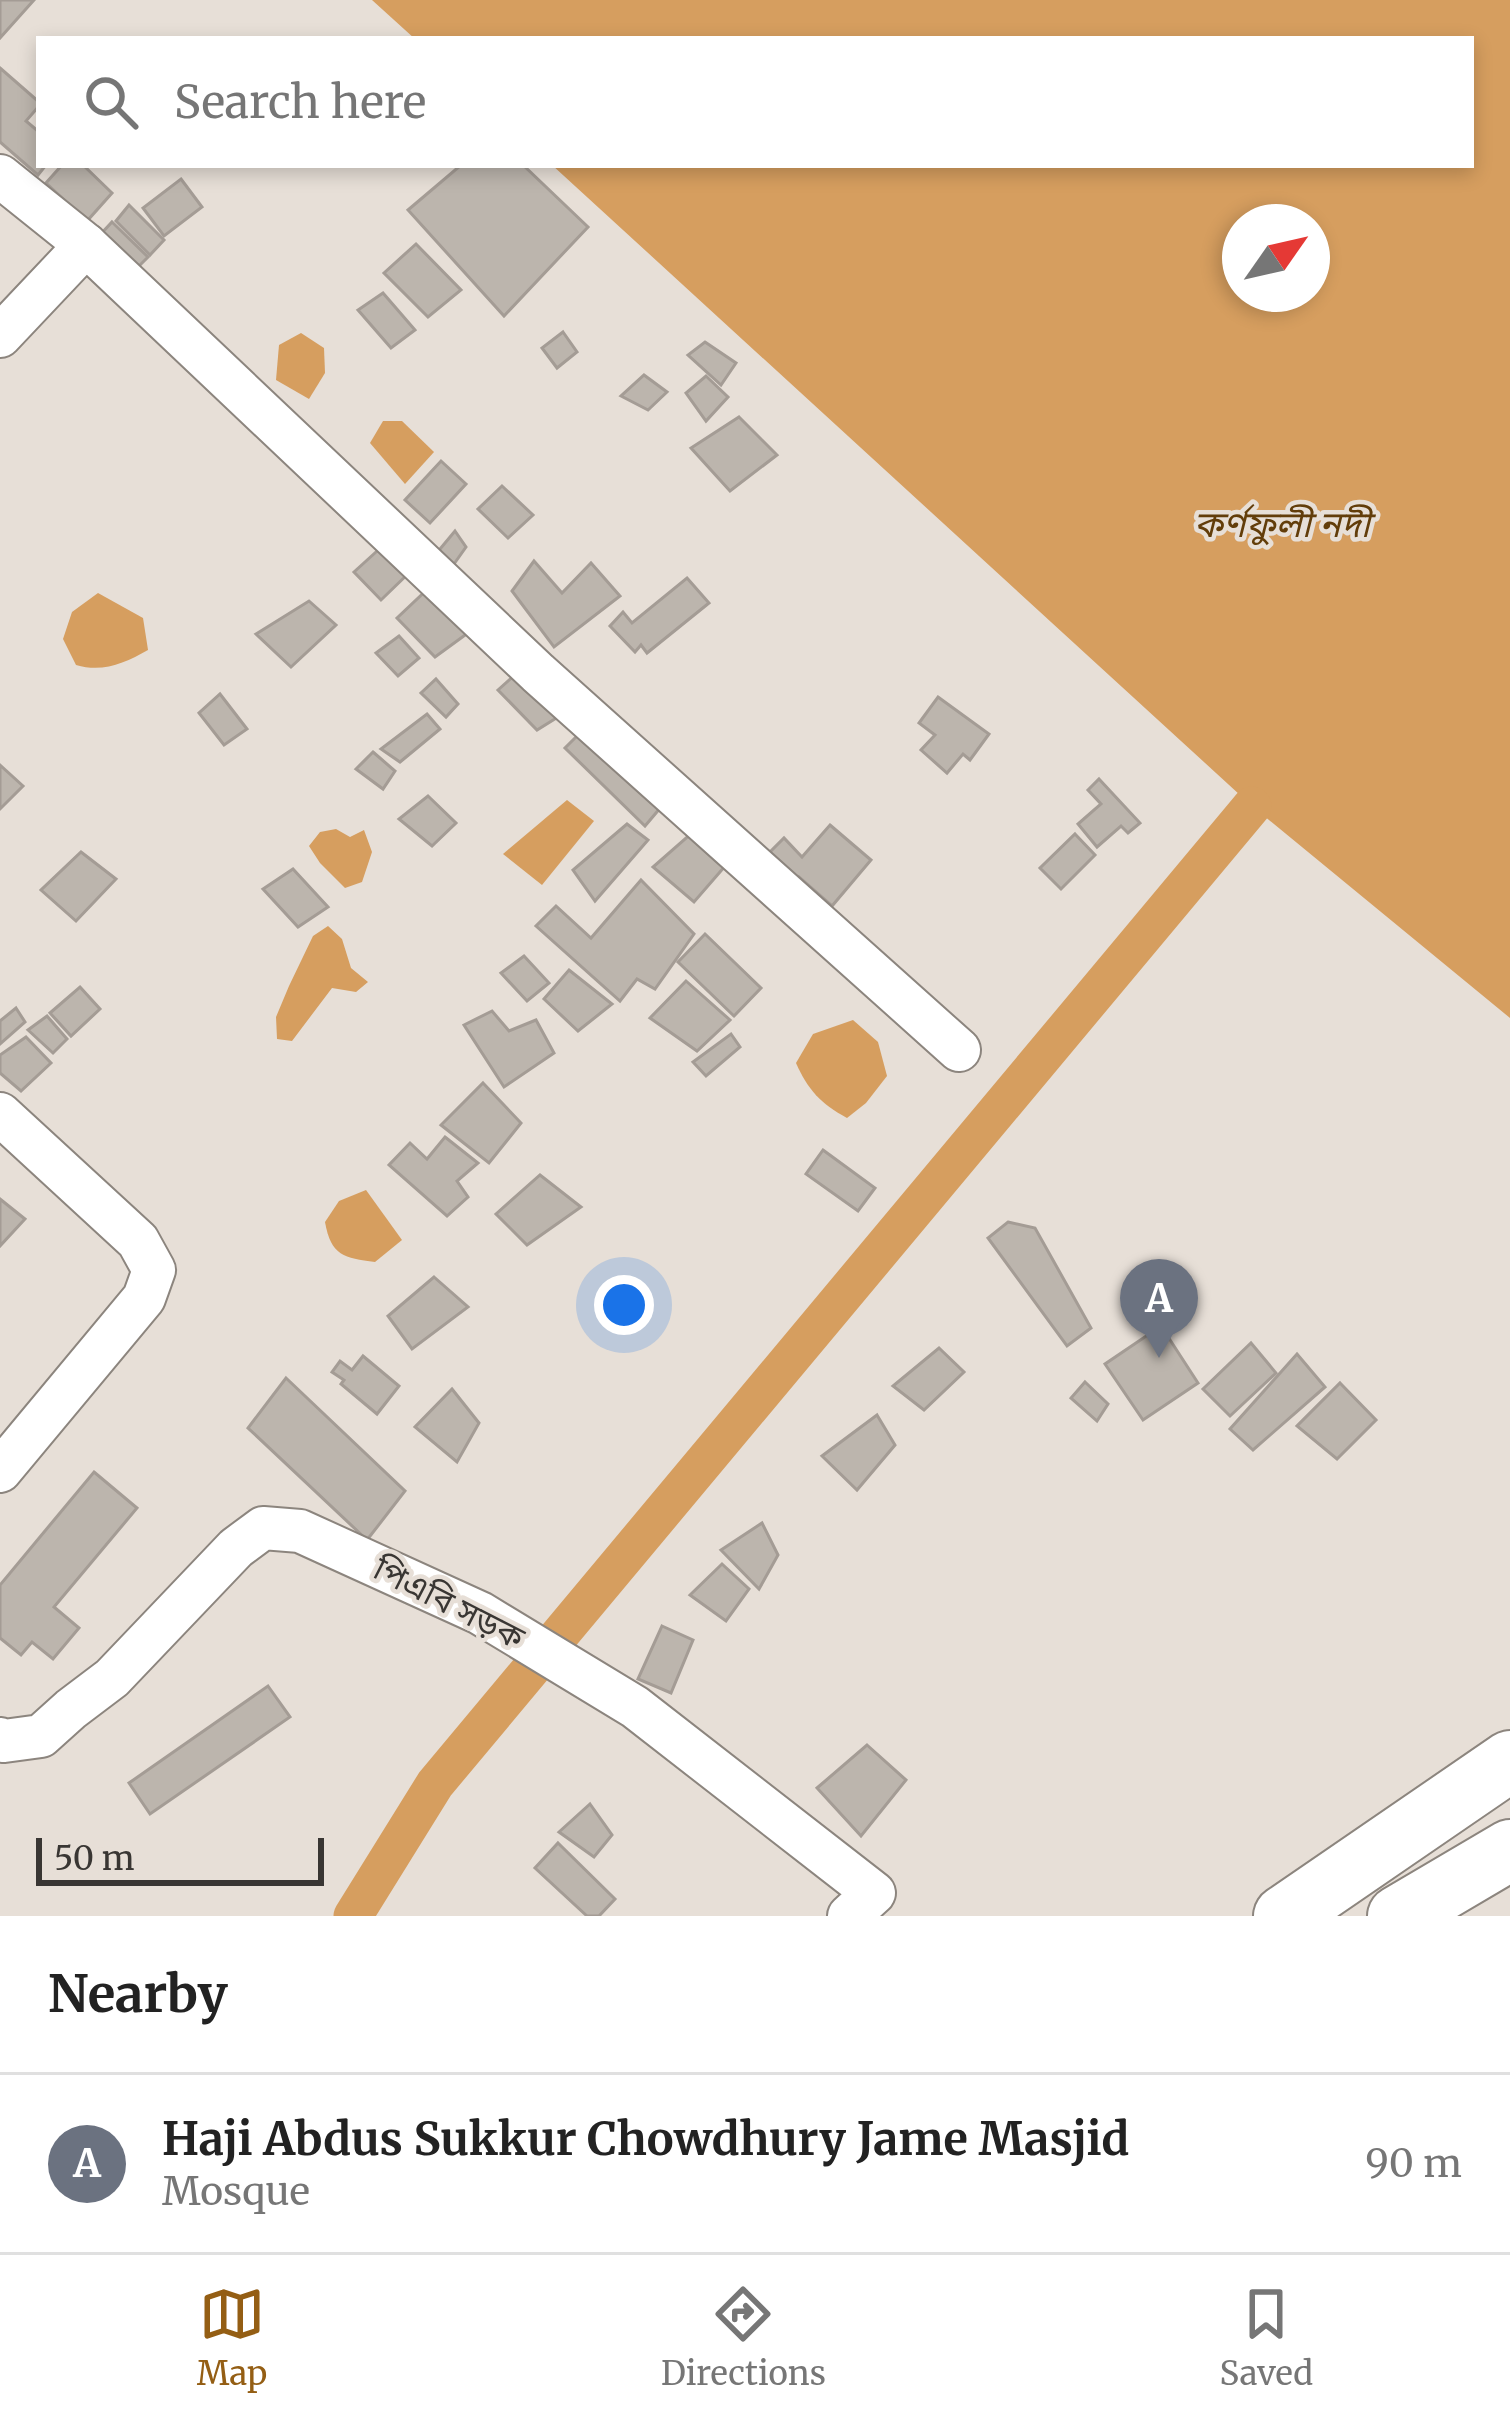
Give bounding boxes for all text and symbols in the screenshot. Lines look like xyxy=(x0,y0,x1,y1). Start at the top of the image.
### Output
search box xyxy=(36,36,1474,168)
icon: search xyxy=(78,69,144,135)
text: Search here xyxy=(174,74,426,130)
north arrow xyxy=(1222,204,1330,312)
water label: কর্ণফুলী নদী xyxy=(1194,502,1377,547)
pin: A xyxy=(1120,1259,1198,1358)
your location xyxy=(594,1275,654,1335)
street label: পিএবি সড়ক xyxy=(366,1547,531,1659)
scale bar xyxy=(36,1832,324,1885)
text: 50 m xyxy=(54,1838,135,1879)
text: Nearby xyxy=(48,1962,228,2026)
text: Haji Abdus Sukkur Chowdhury Jame Masjid xyxy=(162,2111,1129,2167)
text: A xyxy=(73,2139,101,2188)
text: 90 m xyxy=(1365,2139,1462,2188)
text: Mosque xyxy=(162,2167,310,2216)
tab: Map xyxy=(197,2281,267,2394)
tab: Directions xyxy=(661,2281,826,2394)
tab: Saved xyxy=(1220,2281,1313,2394)

